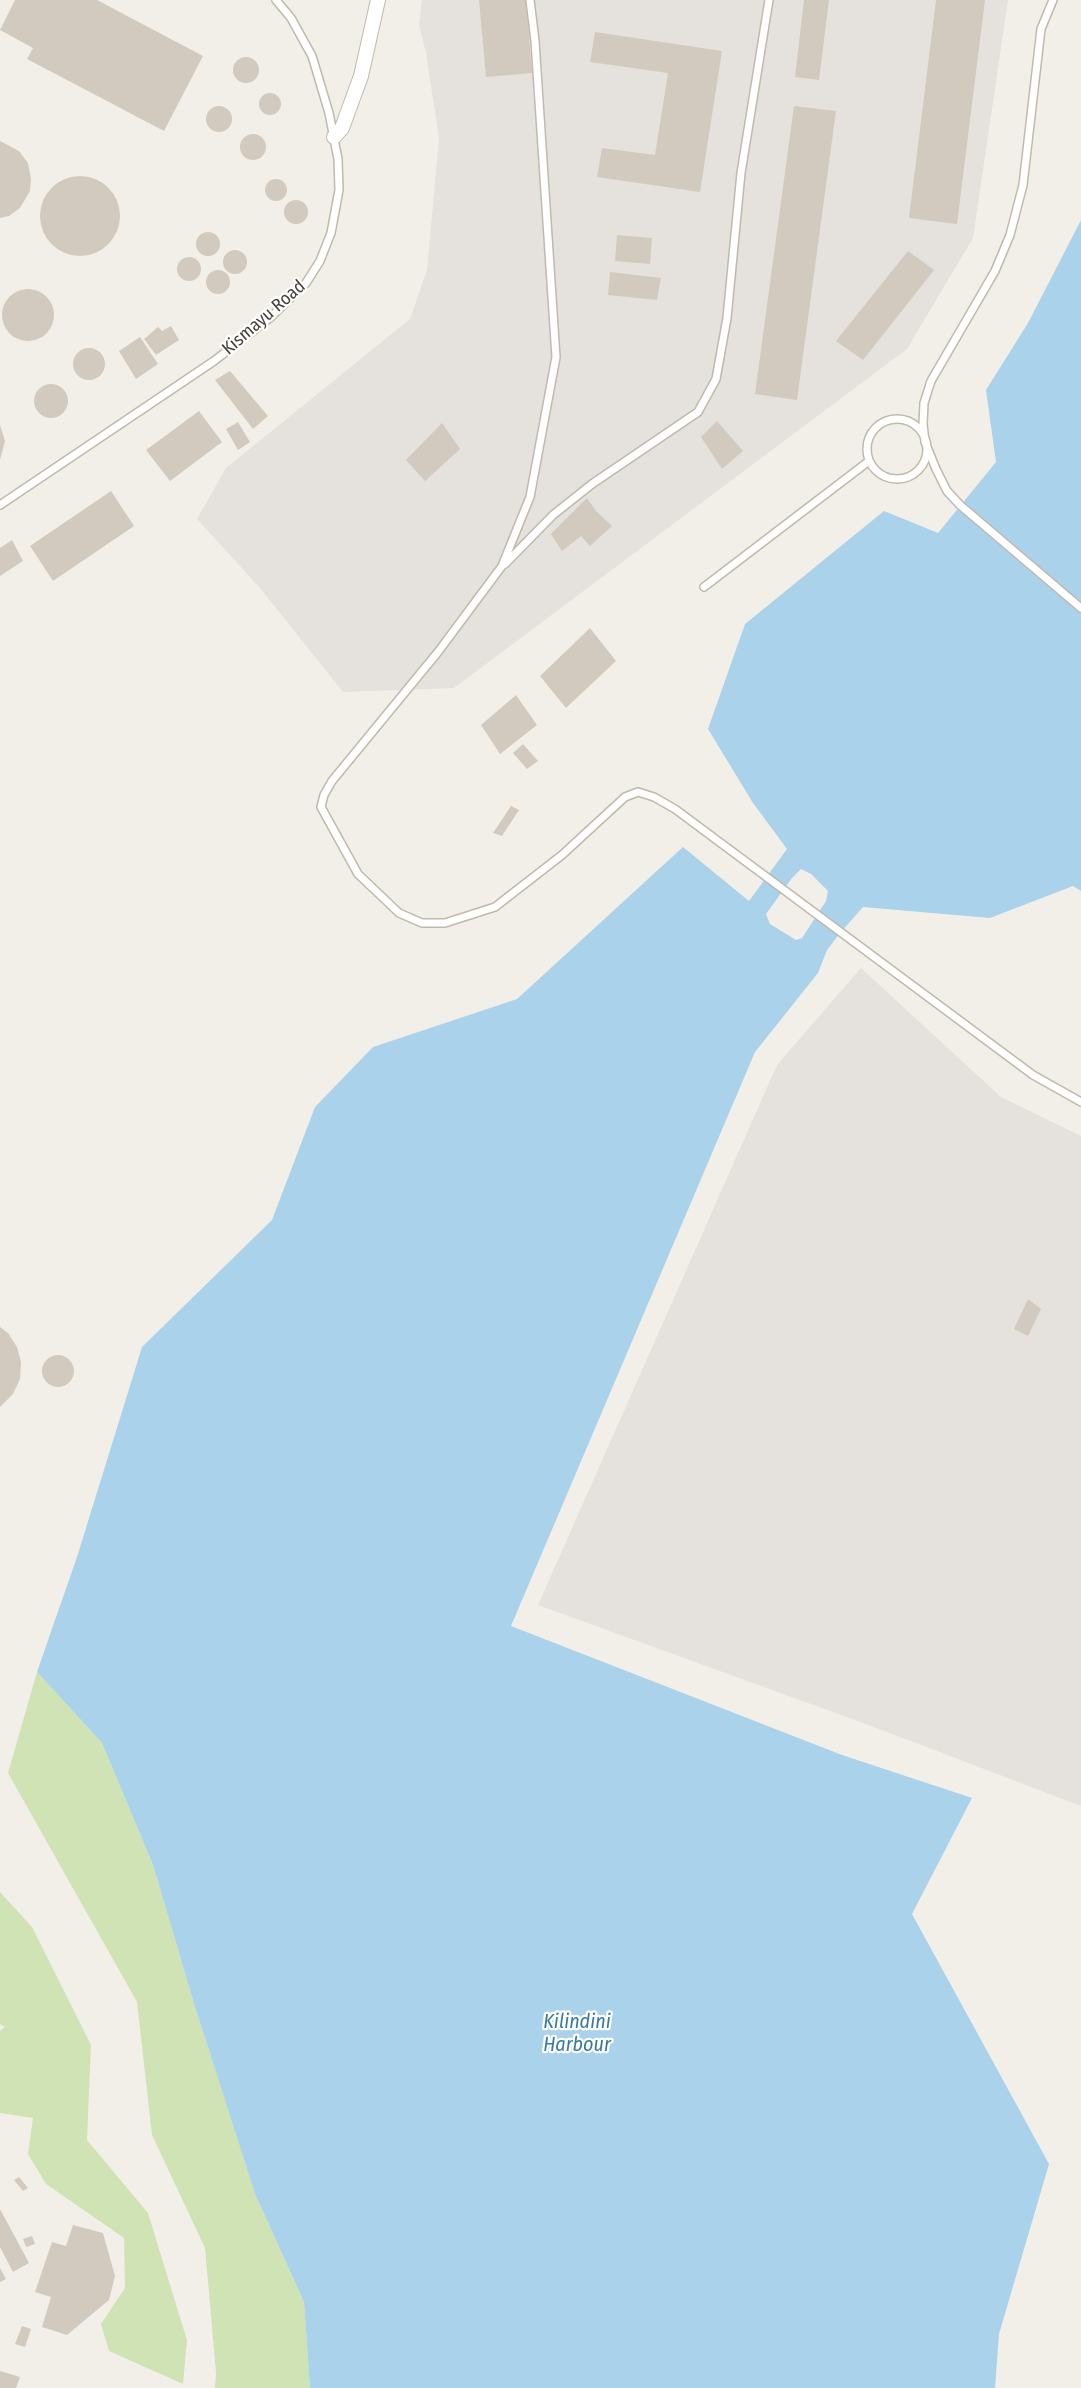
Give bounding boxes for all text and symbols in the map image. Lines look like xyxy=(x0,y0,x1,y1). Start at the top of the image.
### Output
street label: Kismayu Road xyxy=(218,276,310,360)
water label: Kilindini Harbour xyxy=(543,2010,611,2057)

